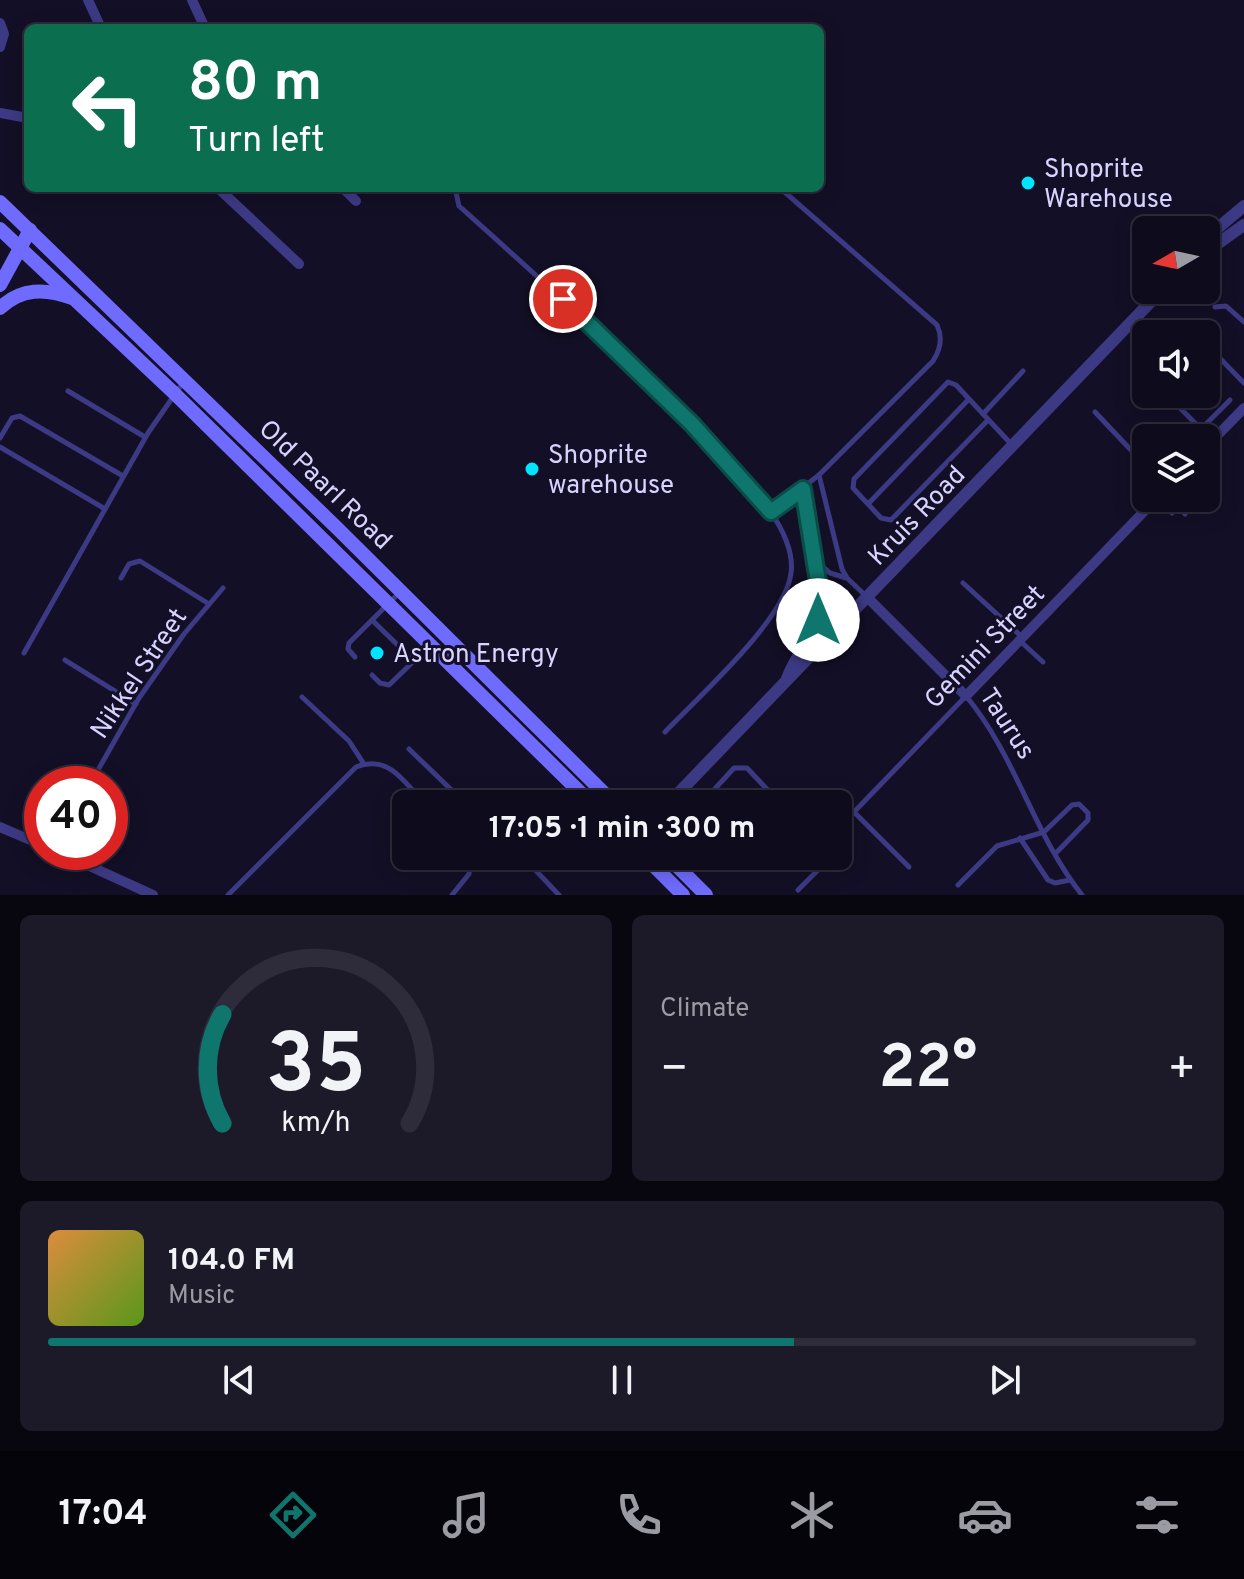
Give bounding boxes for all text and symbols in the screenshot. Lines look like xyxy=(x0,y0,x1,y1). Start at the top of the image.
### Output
text: 80 m xyxy=(188,50,322,120)
icon: left xyxy=(56,56,160,160)
text: Turn left xyxy=(188,119,325,165)
place label: Shoprite Warehouse xyxy=(1044,154,1173,217)
marker: Shoprite Warehouse xyxy=(1019,174,1037,192)
north arrow xyxy=(1132,216,1220,304)
map controls xyxy=(1132,216,1220,512)
pin xyxy=(529,265,597,333)
icon: arrive xyxy=(541,277,585,321)
button: sound xyxy=(1132,320,1220,408)
street label: Old Paarl Road xyxy=(250,414,398,558)
button: layers xyxy=(1132,424,1220,512)
place label: Shoprite warehouse xyxy=(548,440,674,503)
marker: Shoprite warehouse xyxy=(523,460,541,478)
street label: Kruis Road xyxy=(862,460,974,574)
position arrow xyxy=(776,578,860,662)
street label: Gemini Street xyxy=(918,579,1053,717)
street label: Nikkel Street xyxy=(84,603,196,746)
place label: Astron Energy xyxy=(393,639,559,672)
marker: Astron Energy xyxy=(368,644,386,662)
street label: Taurus xyxy=(971,682,1041,766)
speed limit sign: 40 xyxy=(24,766,128,870)
text: 17:05 · 1 min · 300 m xyxy=(489,811,755,848)
text: Climate xyxy=(660,993,749,1026)
text: 35 xyxy=(266,1017,366,1122)
text: 22° xyxy=(879,1033,977,1109)
text: − xyxy=(660,1043,688,1099)
text: + xyxy=(1168,1043,1196,1099)
text: km/h xyxy=(281,1106,351,1142)
text: 104.0 FM xyxy=(168,1243,295,1280)
text: Music xyxy=(168,1280,235,1313)
icon: previous xyxy=(217,1358,261,1402)
icon: pause xyxy=(600,1358,644,1402)
icon: next xyxy=(983,1358,1027,1402)
icon: directions xyxy=(265,1487,321,1543)
icon: music xyxy=(438,1487,494,1543)
icon: phone xyxy=(611,1487,667,1543)
icon: climate xyxy=(784,1487,840,1543)
icon: car xyxy=(957,1487,1013,1543)
icon: filters xyxy=(1129,1487,1185,1543)
text: 17:04 xyxy=(58,1492,148,1538)

